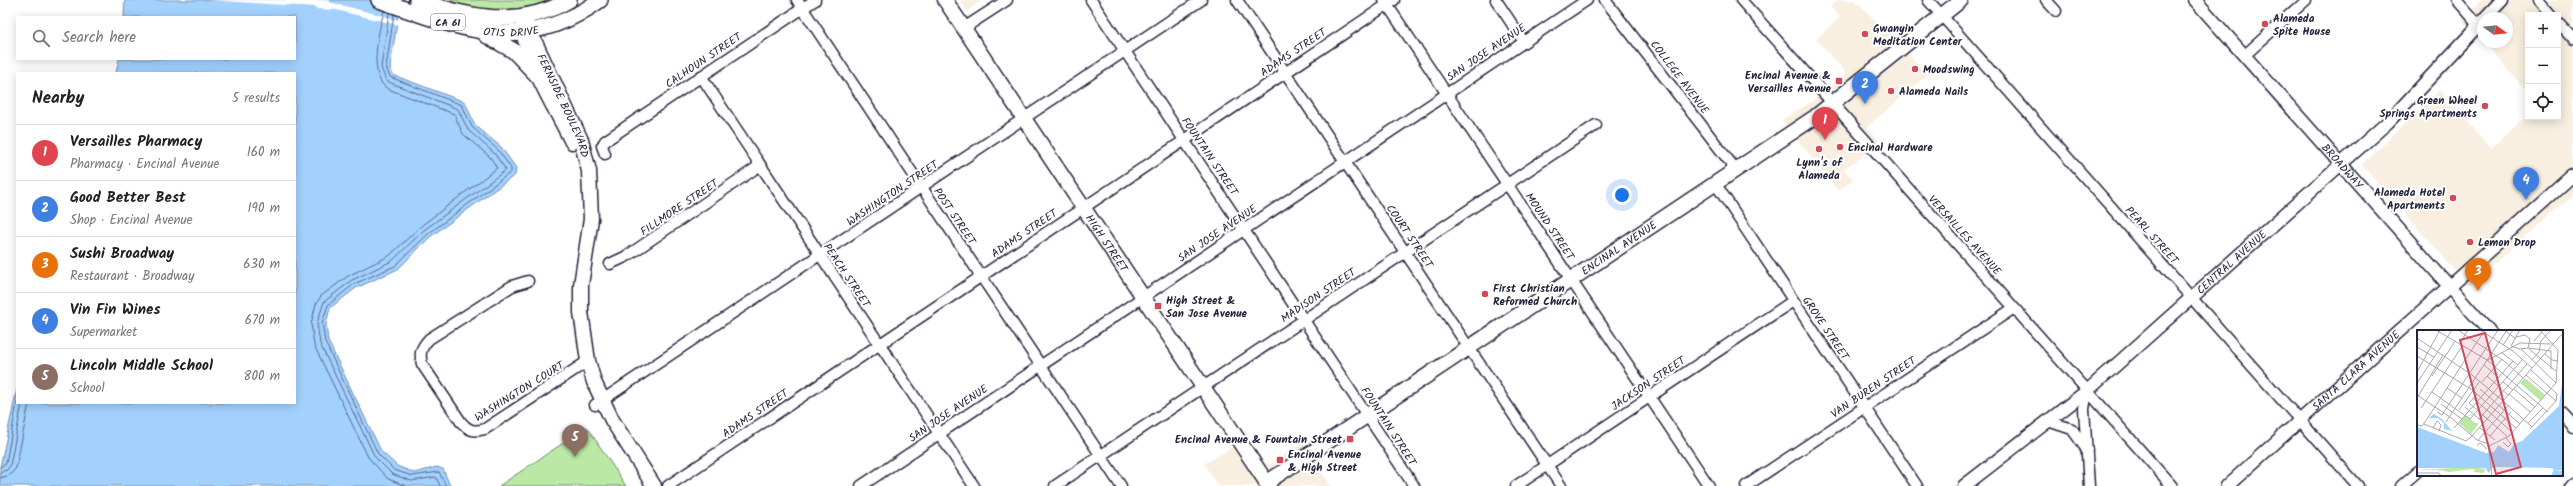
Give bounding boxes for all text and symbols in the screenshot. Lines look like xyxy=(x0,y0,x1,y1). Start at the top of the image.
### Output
place label: Alameda Spite House xyxy=(2273,10,2331,41)
north arrow xyxy=(2477,12,2513,48)
map controls xyxy=(2525,12,2561,120)
button: + xyxy=(2525,12,2561,48)
road number: CA 61 xyxy=(431,14,465,30)
search box xyxy=(16,16,296,60)
street label: SAN JOSE AVENUE xyxy=(1443,19,1530,86)
marker: Alameda Spite House xyxy=(2260,19,2270,29)
place label: Gwanyin Meditation Center xyxy=(1873,20,1963,51)
street label: OTIS DRIVE xyxy=(482,21,541,43)
street label: ADAMS STREET xyxy=(1257,23,1331,82)
text: Search here xyxy=(62,26,136,50)
icon: search xyxy=(30,27,52,49)
street label: CALHOUN STREET xyxy=(662,28,746,93)
marker: Gwanyin Meditation Center xyxy=(1860,29,1870,39)
street label: COLLEGE AVENUE xyxy=(1645,37,1713,119)
button: − xyxy=(2525,48,2561,84)
street label: FERNSIDE BOULEVARD xyxy=(532,51,593,160)
place label: Moodswing xyxy=(1923,61,1974,79)
marker: Moodswing xyxy=(1910,64,1920,74)
place label: Encinal Avenue & Versailles Avenue xyxy=(1745,67,1832,98)
pin: 2 xyxy=(1852,71,1878,104)
marker: Encinal Avenue & Versailles Avenue xyxy=(1834,76,1844,86)
place label: Alameda Nails xyxy=(1899,83,1969,101)
button: locate xyxy=(2525,84,2561,120)
text: Nearby xyxy=(32,85,84,112)
marker: Alameda Nails xyxy=(1886,86,1896,96)
text: 5 results xyxy=(232,88,280,109)
place label: Green Wheel Springs Apartments xyxy=(2379,92,2478,123)
marker: Green Wheel Springs Apartments xyxy=(2480,101,2490,111)
pin: 1 xyxy=(1812,107,1838,140)
street label: FOUNTAIN STREET xyxy=(1176,114,1243,200)
text: Versailles Pharmacy xyxy=(70,130,202,154)
place label: Encinal Hardware xyxy=(1848,139,1933,157)
street label: BROADWAY xyxy=(2316,140,2367,194)
text: 1 xyxy=(43,142,47,163)
text: 160 m xyxy=(247,142,280,163)
marker: Encinal Hardware xyxy=(1835,142,1845,152)
marker: Lynn's of Alameda xyxy=(1814,144,1824,154)
text: Pharmacy · Encinal Avenue xyxy=(70,154,219,175)
place label: Lynn's of Alameda xyxy=(1796,154,1843,185)
street label: WASHINGTON STREET xyxy=(843,156,943,231)
pin: 4 xyxy=(2513,167,2539,200)
street label: FILLMORE STREET xyxy=(637,174,723,241)
street label: POST STREET xyxy=(928,184,981,250)
place label: Alameda Hotel Apartments xyxy=(2374,184,2446,215)
your location xyxy=(1612,185,1632,205)
text: Good Better Best xyxy=(70,186,186,210)
street label: MOUND STREET xyxy=(1520,189,1579,265)
street label: VERSAILLES AVENUE xyxy=(1923,191,2006,280)
marker: Alameda Hotel Apartments xyxy=(2448,193,2458,203)
text: 2 xyxy=(41,198,49,219)
text: 190 m xyxy=(248,198,280,219)
street label: SAN JOSE AVENUE xyxy=(1174,200,1261,267)
street label: COURT STREET xyxy=(1381,201,1438,273)
street label: PEARL STREET xyxy=(2120,203,2183,270)
street label: ADAMS STREET xyxy=(988,204,1062,263)
text: Shop · Encinal Avenue xyxy=(70,210,193,231)
street label: HIGH STREET xyxy=(1080,211,1133,277)
street label: ENCINAL AVENUE xyxy=(1578,216,1661,281)
street label: CENTRAL AVENUE xyxy=(2193,226,2272,299)
place label: Lemon Drop xyxy=(2478,234,2536,252)
marker: Lemon Drop xyxy=(2465,237,2475,247)
street label: PEACH STREET xyxy=(818,240,875,312)
text: Sushi Broadway xyxy=(70,242,174,266)
text: 3 xyxy=(41,254,49,275)
text: 630 m xyxy=(243,254,280,275)
pin: 3 xyxy=(2465,258,2491,291)
street label: MADISON STREET xyxy=(1277,263,1361,328)
text: Restaurant · Broadway xyxy=(70,266,194,287)
place label: First Christian Reformed Church xyxy=(1493,280,1577,311)
marker: First Christian Reformed Church xyxy=(1480,289,1490,299)
place label: High Street & San Jose Avenue xyxy=(1166,292,1247,323)
street label: GROVE STREET xyxy=(1797,293,1854,365)
text: Vin Fin Wines xyxy=(70,298,160,322)
marker: High Street & San Jose Avenue xyxy=(1153,301,1163,311)
text: 4 xyxy=(41,310,49,331)
text: 670 m xyxy=(245,310,280,331)
text: Supermarket xyxy=(70,322,137,343)
street label: SANTA CLARA AVENUE xyxy=(2308,326,2405,416)
inset map xyxy=(2417,330,2563,476)
street label: JACKSON STREET xyxy=(1608,352,1690,415)
street label: VAN BUREN STREET xyxy=(1827,352,1921,423)
text: Lincoln Middle School xyxy=(70,354,213,378)
street label: WASHINGTON COURT xyxy=(471,356,569,427)
text: 5 xyxy=(42,366,48,387)
text: 800 m xyxy=(244,366,280,387)
text: School xyxy=(70,378,105,399)
street label: SAN JOSE AVENUE xyxy=(905,380,992,447)
street label: FOUNTAIN STREET xyxy=(1356,383,1421,471)
street label: ADAMS STREET xyxy=(719,384,793,443)
pin: 5 xyxy=(562,424,588,457)
place label: Encinal Avenue & Fountain Street xyxy=(1175,431,1343,449)
marker: Encinal Avenue & Fountain Street xyxy=(1345,434,1355,444)
place label: Encinal Avenue & High Street xyxy=(1288,446,1362,477)
marker: Encinal Avenue & High Street xyxy=(1275,455,1285,465)

